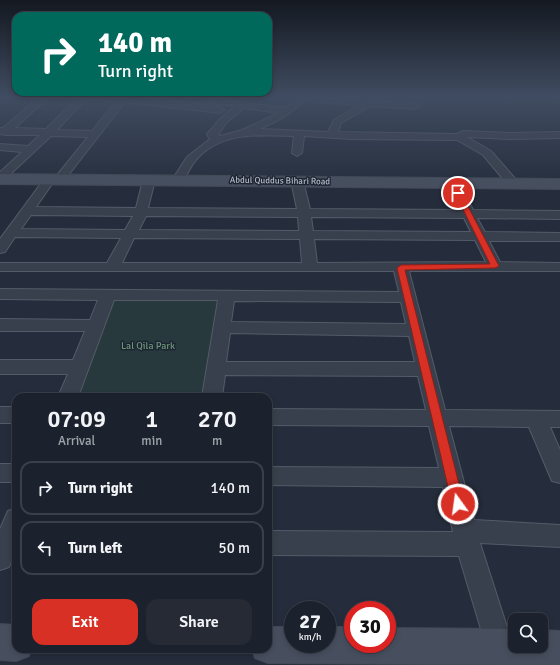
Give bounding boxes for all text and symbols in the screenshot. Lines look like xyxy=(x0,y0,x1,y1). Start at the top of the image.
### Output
text: 140 m xyxy=(98,26,172,60)
icon: right xyxy=(32,28,84,80)
text: Turn right xyxy=(98,60,173,82)
street label: Abdul Quddus Bihari Road xyxy=(230,175,330,187)
pin xyxy=(441,176,475,210)
icon: arrive xyxy=(447,182,469,204)
park label: Lal Qila Park xyxy=(121,340,175,352)
text: 07:09 xyxy=(47,404,106,434)
text: 1 xyxy=(145,404,158,434)
text: 270 xyxy=(198,404,237,434)
text: Arrival xyxy=(58,433,95,449)
text: min xyxy=(141,433,162,449)
text: m xyxy=(212,433,222,449)
icon: right xyxy=(34,477,56,499)
text: Turn right xyxy=(68,479,133,497)
text: 140 m xyxy=(210,479,250,497)
position arrow xyxy=(437,483,479,525)
icon: left xyxy=(34,537,56,559)
text: Turn left xyxy=(68,539,122,557)
text: 50 m xyxy=(219,539,250,557)
button: Exit xyxy=(32,599,138,645)
button: Share xyxy=(146,599,252,645)
speed limit sign: 30 xyxy=(344,601,396,653)
text: 27 xyxy=(299,609,321,634)
map controls xyxy=(508,613,548,653)
button: search xyxy=(508,613,548,653)
text: km/h xyxy=(299,631,321,643)

